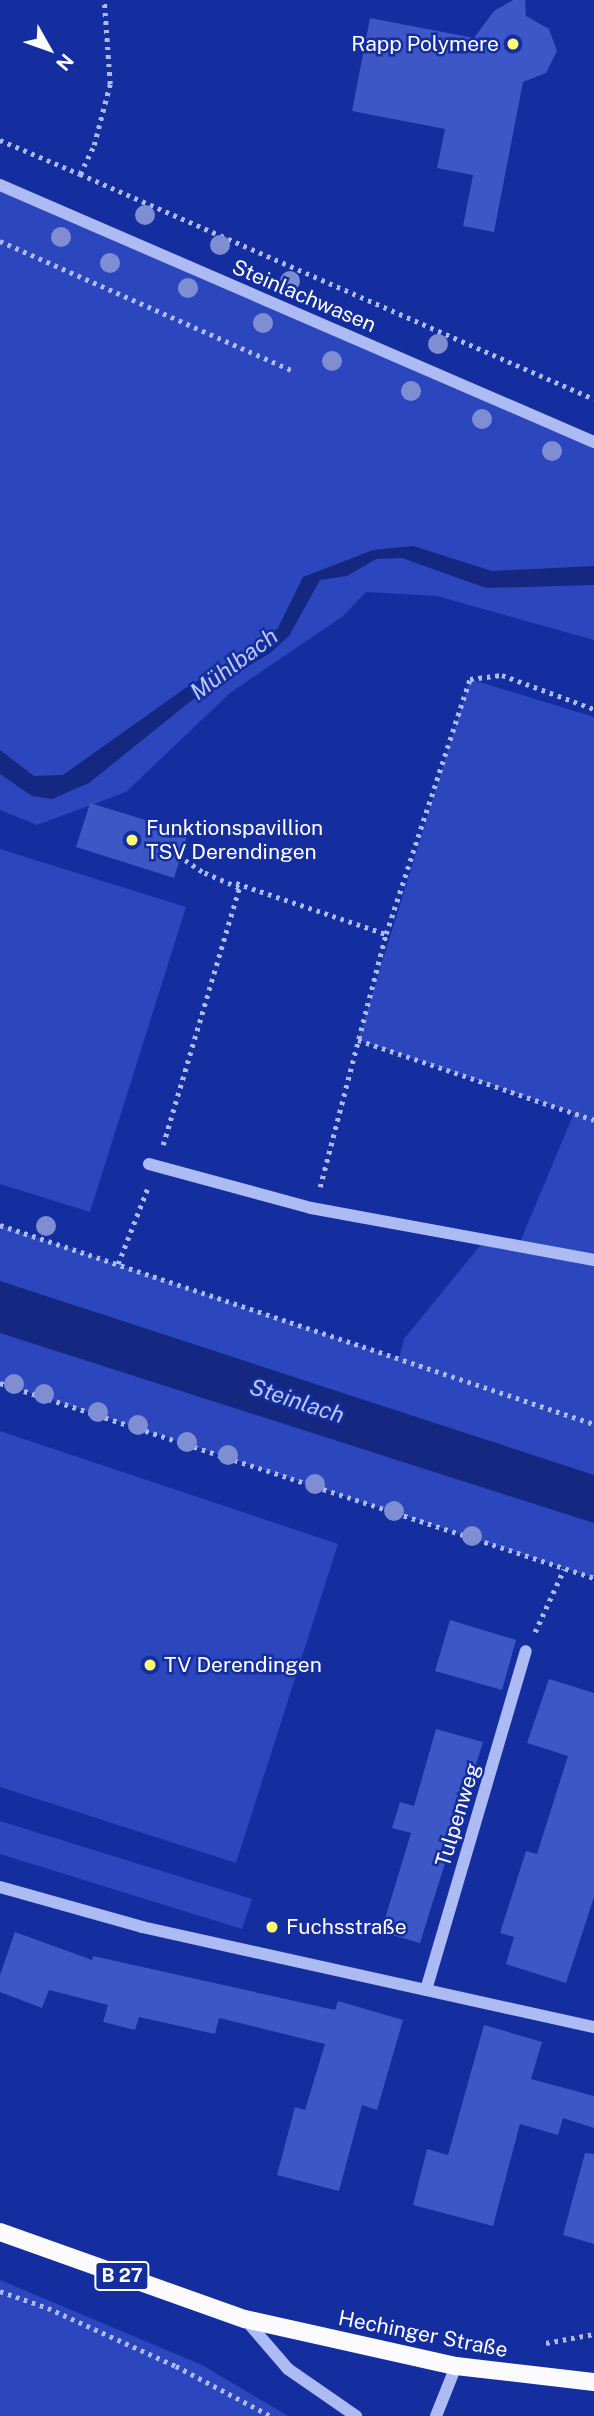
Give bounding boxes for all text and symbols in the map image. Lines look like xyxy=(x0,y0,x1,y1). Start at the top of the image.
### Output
north arrow xyxy=(14,14,84,84)
place label: Rapp Polymere xyxy=(351,31,499,57)
marker: Rapp Polymere xyxy=(505,36,521,52)
text: N xyxy=(52,50,78,75)
street label: Steinlachwasen xyxy=(228,254,380,338)
water label: Mühlbach xyxy=(185,622,283,706)
place label: Funktionspavillion TSV Derendingen xyxy=(146,815,323,865)
marker: Funktionspavillion TSV Derendingen xyxy=(124,832,140,848)
water label: Steinlach xyxy=(246,1373,348,1429)
place label: TV Derendingen xyxy=(164,1652,322,1678)
marker: TV Derendingen xyxy=(142,1657,158,1673)
street label: Tulpenweg xyxy=(430,1760,486,1870)
place label: Fuchsstraße xyxy=(286,1914,407,1940)
marker: Fuchsstraße xyxy=(264,1919,280,1935)
road number: B 27 xyxy=(94,2260,150,2292)
street label: Hechinger Straße xyxy=(336,2305,510,2363)

